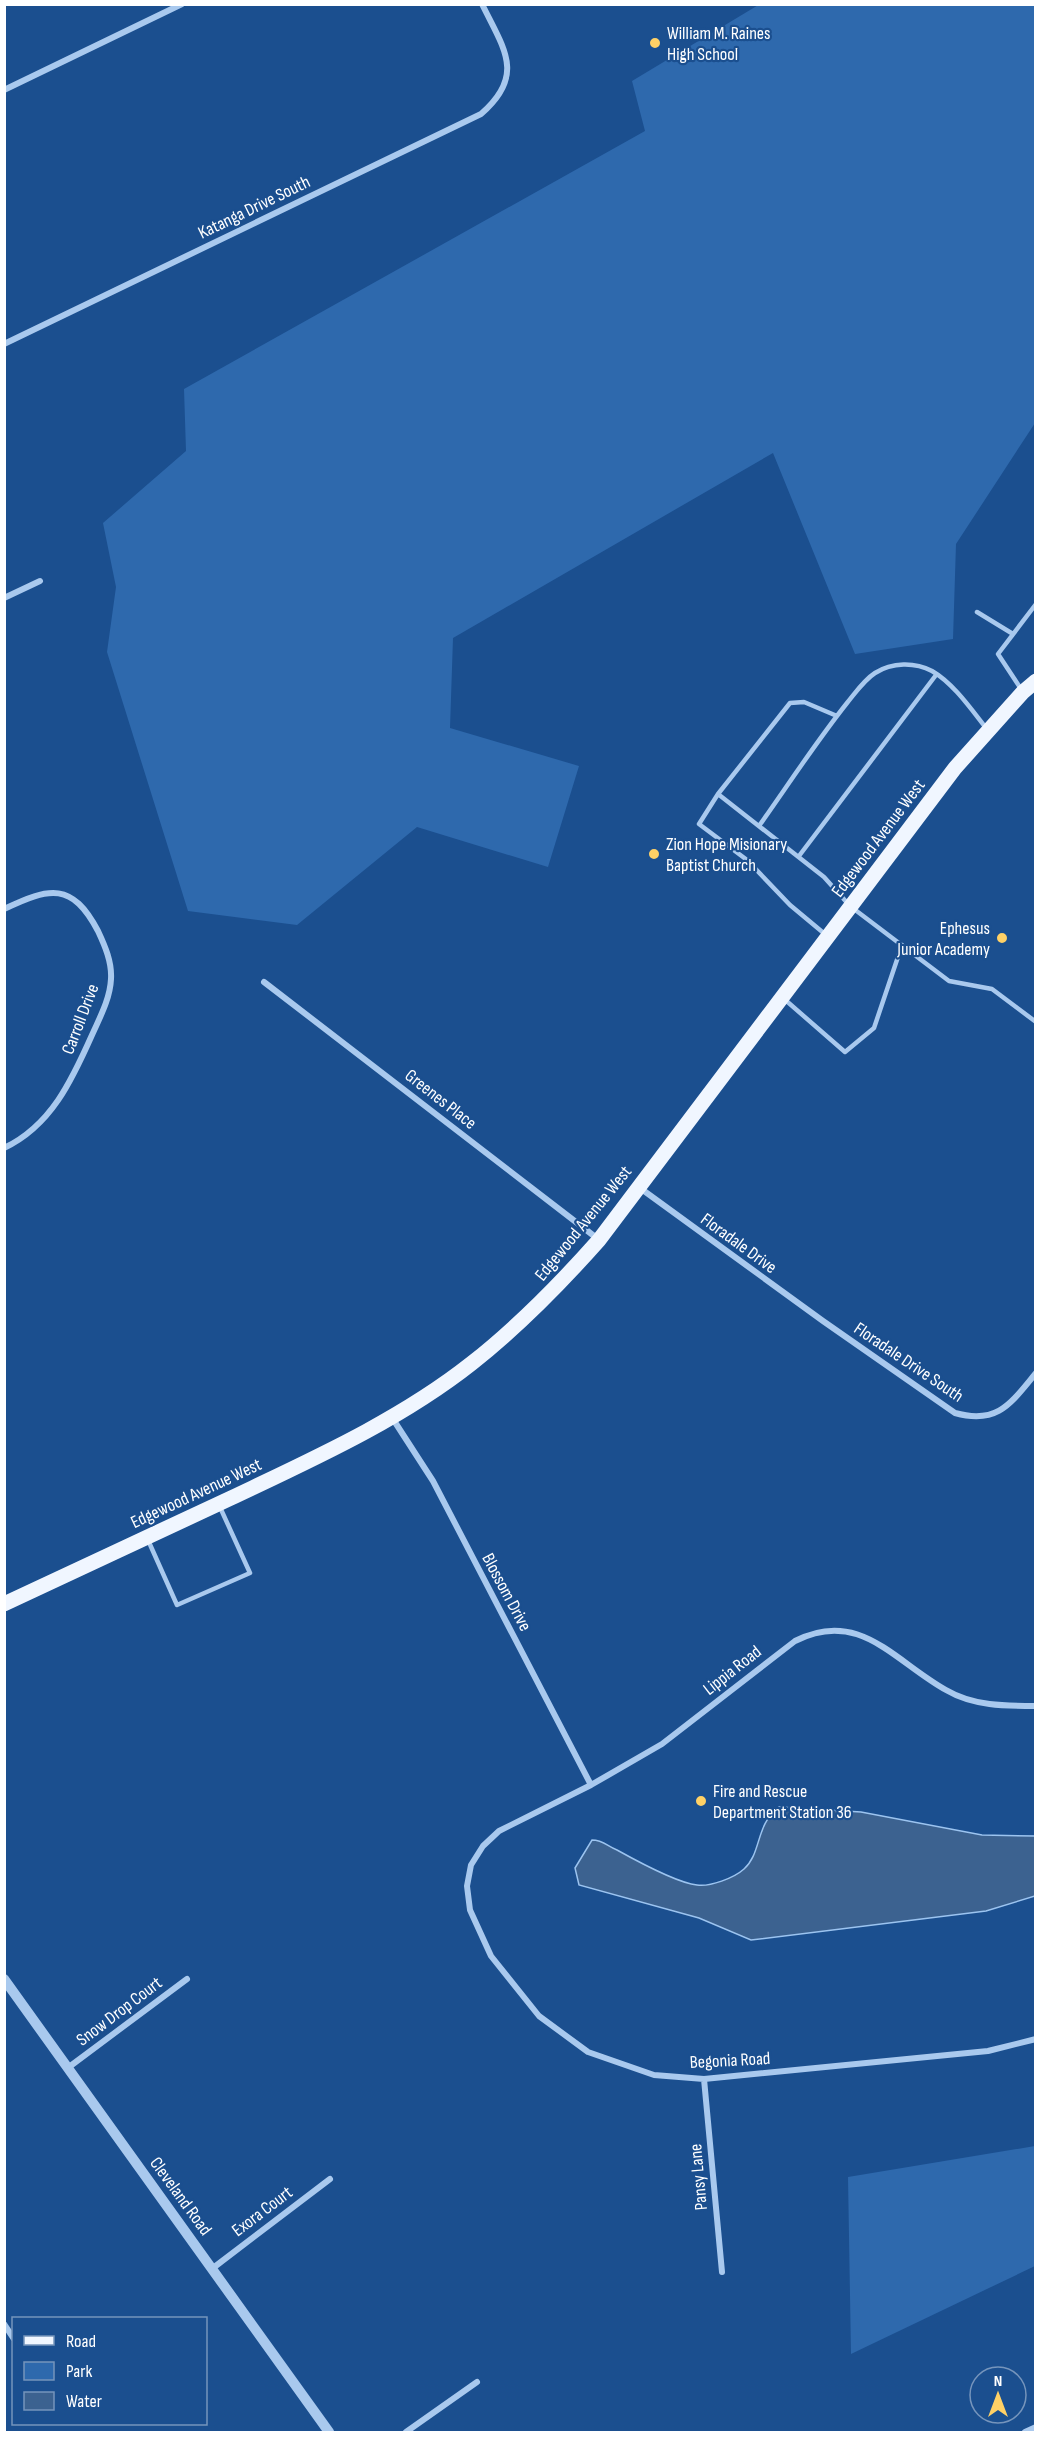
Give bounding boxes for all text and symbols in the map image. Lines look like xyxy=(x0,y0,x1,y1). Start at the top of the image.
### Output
place label: William M. Raines High School xyxy=(667,23,771,65)
marker: William M. Raines High School xyxy=(648,36,662,50)
street label: Katanga Drive South xyxy=(195,171,314,244)
street label: Edgewood Avenue West xyxy=(827,775,930,901)
place label: Zion Hope Misionary Baptist Church xyxy=(666,834,787,876)
marker: Zion Hope Misionary Baptist Church xyxy=(647,847,661,861)
place label: Ephesus Junior Academy xyxy=(896,918,990,960)
marker: Ephesus Junior Academy xyxy=(995,931,1009,945)
street label: Carroll Drive xyxy=(57,981,104,1057)
street label: Greenes Place xyxy=(401,1065,481,1134)
street label: Edgewood Avenue West xyxy=(531,1161,637,1285)
street label: Floradale Drive xyxy=(697,1209,781,1278)
street label: Floradale Drive South xyxy=(850,1318,967,1407)
street label: Edgewood Avenue West xyxy=(127,1454,265,1533)
street label: Blossom Drive xyxy=(477,1550,536,1635)
street label: Lippia Road xyxy=(699,1641,766,1700)
place label: Fire and Rescue Department Station 36 xyxy=(713,1781,852,1823)
marker: Fire and Rescue Department Station 36 xyxy=(694,1794,708,1808)
street label: Snow Drop Court xyxy=(72,1972,167,2050)
street label: Begonia Road xyxy=(689,2048,771,2073)
street label: Pansy Lane xyxy=(685,2143,712,2211)
street label: Cleveland Road xyxy=(145,2153,216,2240)
street label: Exora Court xyxy=(228,2182,297,2241)
legend xyxy=(12,2317,207,2425)
text: Road xyxy=(66,2331,96,2352)
text: Park xyxy=(66,2361,92,2382)
north arrow xyxy=(968,2365,1028,2425)
text: N xyxy=(994,2372,1002,2391)
text: Water xyxy=(66,2391,102,2412)

